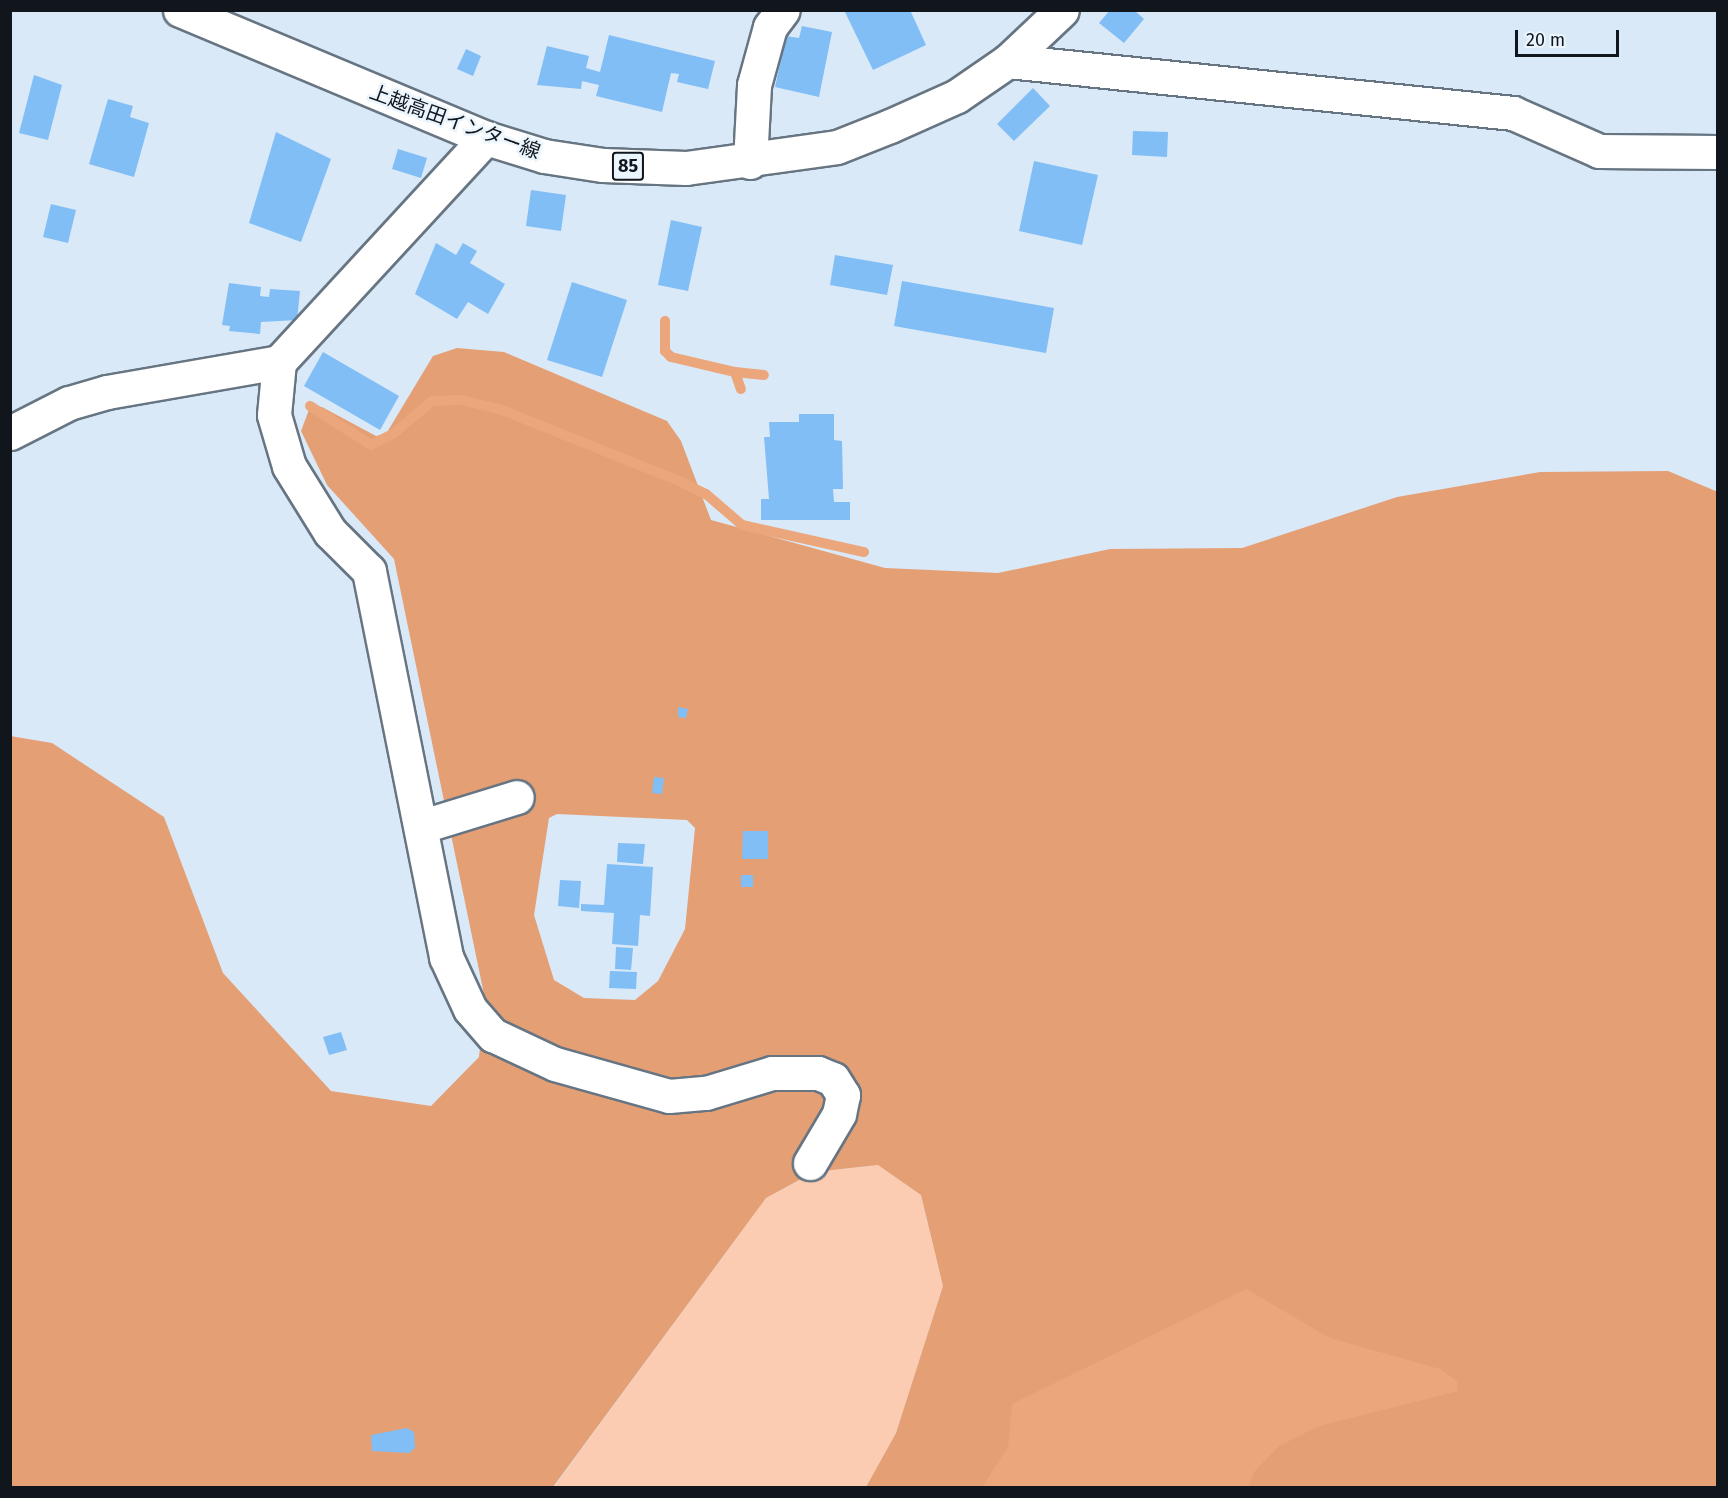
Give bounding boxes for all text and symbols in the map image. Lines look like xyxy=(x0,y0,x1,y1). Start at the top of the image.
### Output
scale bar xyxy=(1518,18,1622,56)
text: 20 m xyxy=(1526,29,1565,51)
street label: 上越高田インター線 xyxy=(366,80,544,164)
road number: 85 xyxy=(612,151,644,181)

